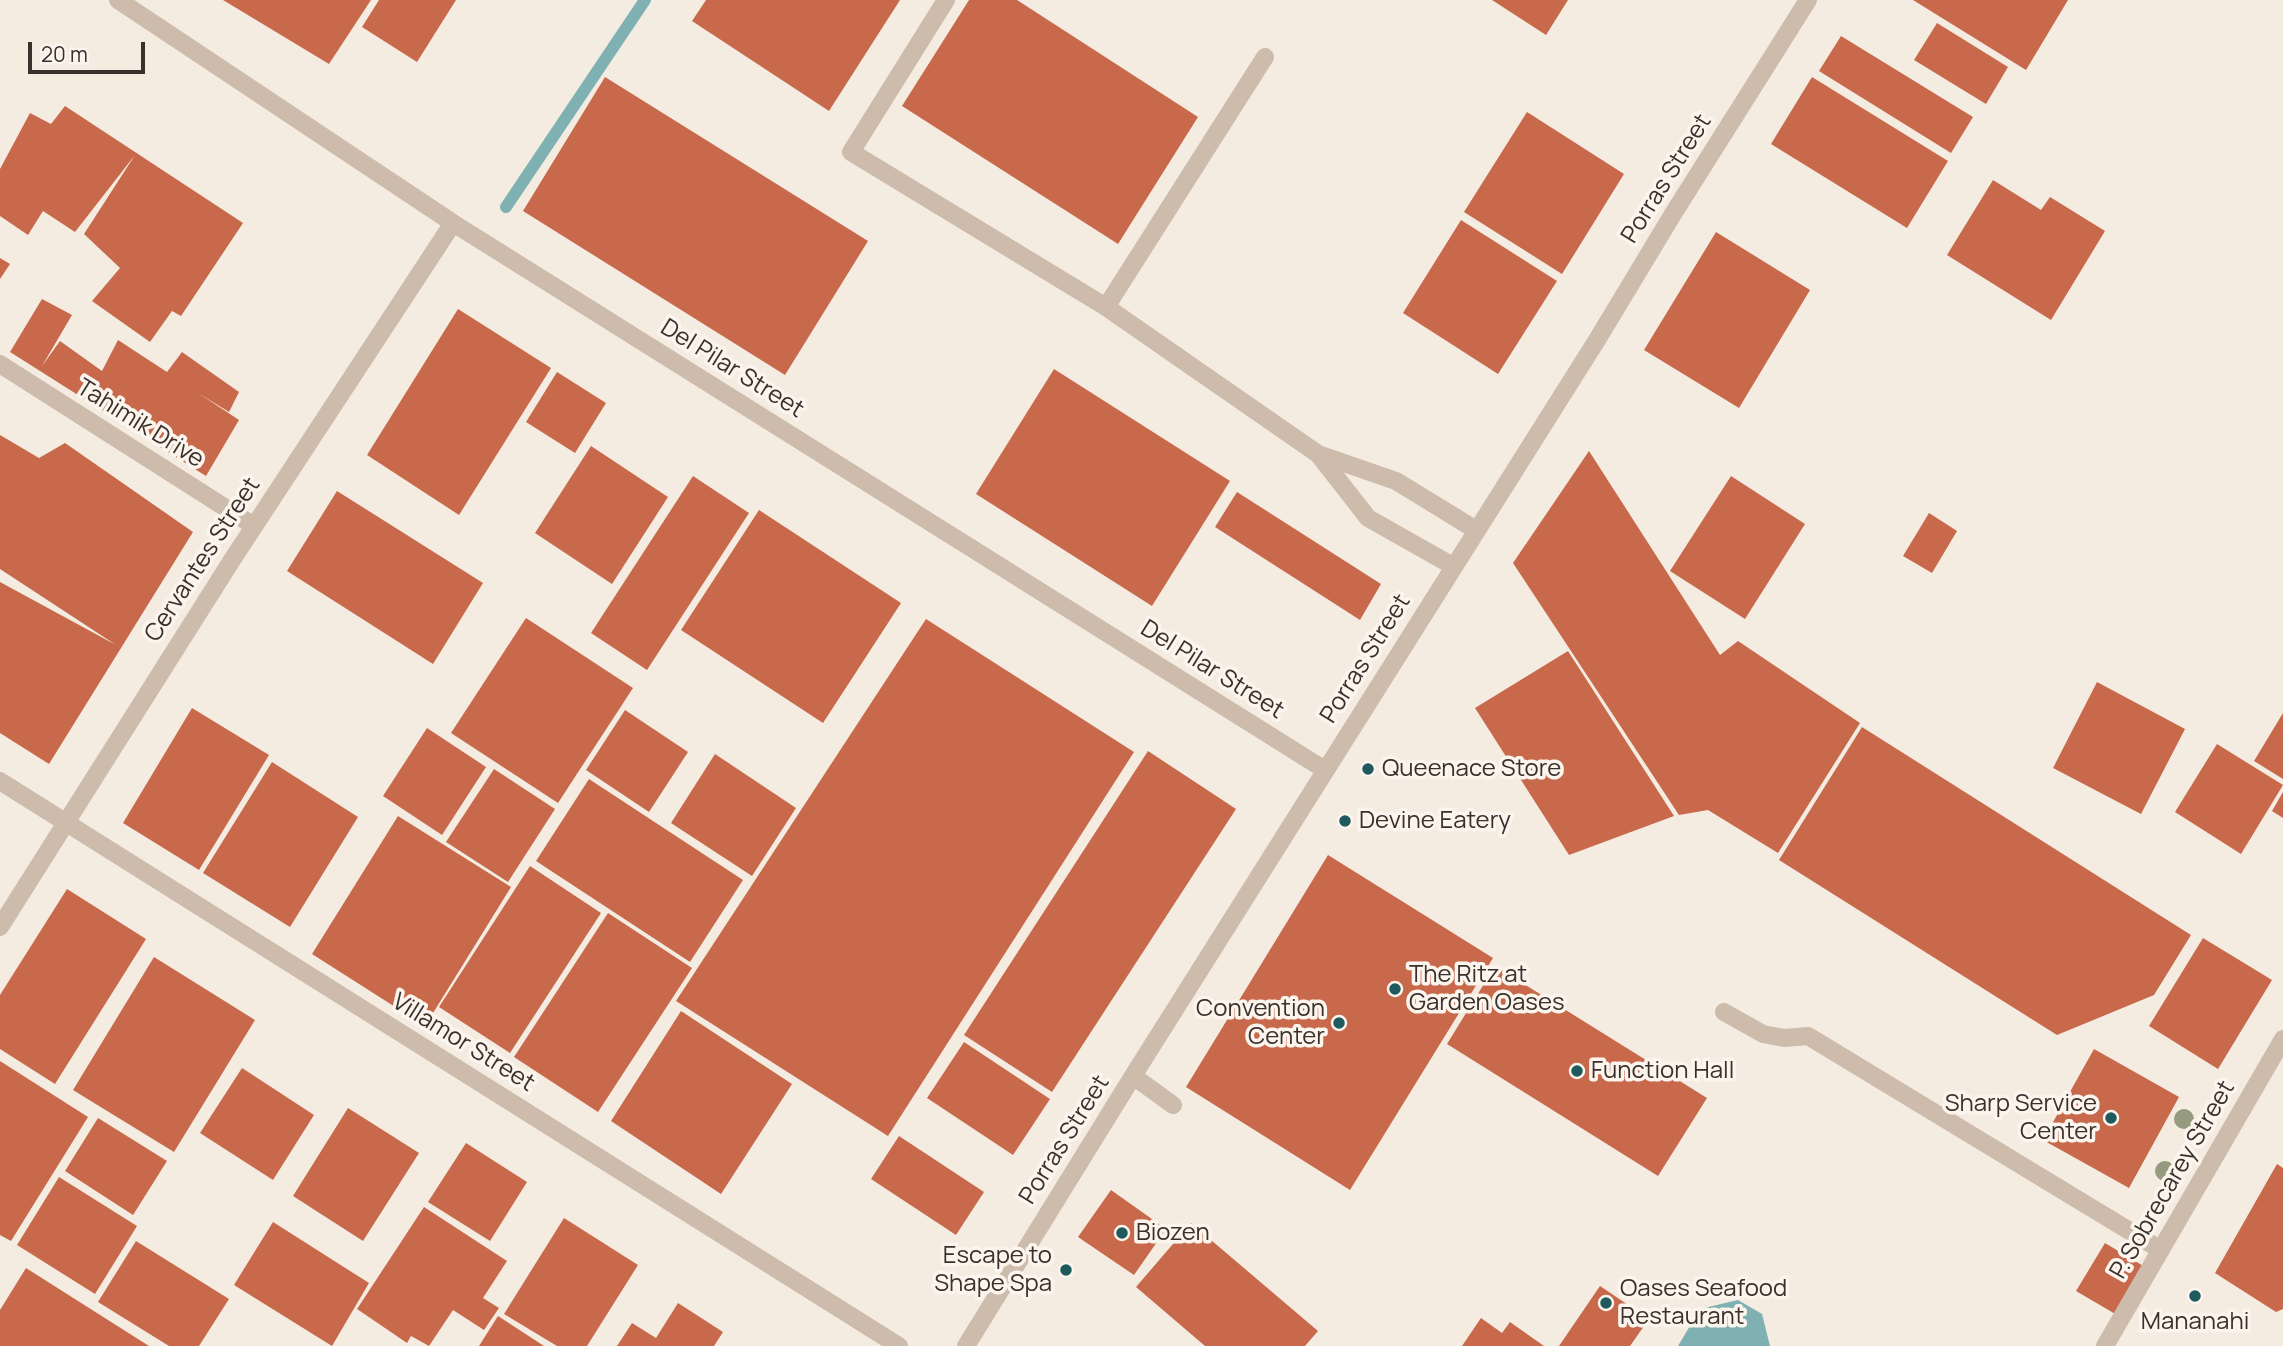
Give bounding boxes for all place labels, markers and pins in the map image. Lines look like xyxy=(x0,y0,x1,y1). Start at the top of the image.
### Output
place label: Queenace Store xyxy=(1382,755,1561,783)
marker: Queenace Store xyxy=(1360,761,1376,777)
place label: Devine Eatery xyxy=(1359,807,1511,835)
marker: Devine Eatery xyxy=(1337,813,1353,829)
place label: The Ritz at Garden Oases xyxy=(1409,961,1565,1017)
marker: The Ritz at Garden Oases xyxy=(1387,981,1403,997)
place label: Convention Center xyxy=(1196,995,1325,1051)
marker: Convention Center xyxy=(1331,1015,1347,1031)
place label: Function Hall xyxy=(1591,1057,1734,1085)
marker: Function Hall xyxy=(1569,1063,1585,1079)
place label: Sharp Service Center xyxy=(1945,1090,2097,1146)
marker: Sharp Service Center xyxy=(2103,1110,2119,1126)
place label: Biozen xyxy=(1136,1219,1210,1247)
marker: Biozen xyxy=(1114,1225,1130,1241)
place label: Escape to Shape Spa xyxy=(934,1242,1052,1298)
marker: Escape to Shape Spa xyxy=(1058,1262,1074,1278)
place label: Oases Seafood Restaurant xyxy=(1620,1275,1787,1331)
marker: Mananahi xyxy=(2187,1288,2203,1304)
marker: Oases Seafood Restaurant xyxy=(1598,1295,1614,1311)
place label: Mananahi xyxy=(2141,1308,2249,1336)

